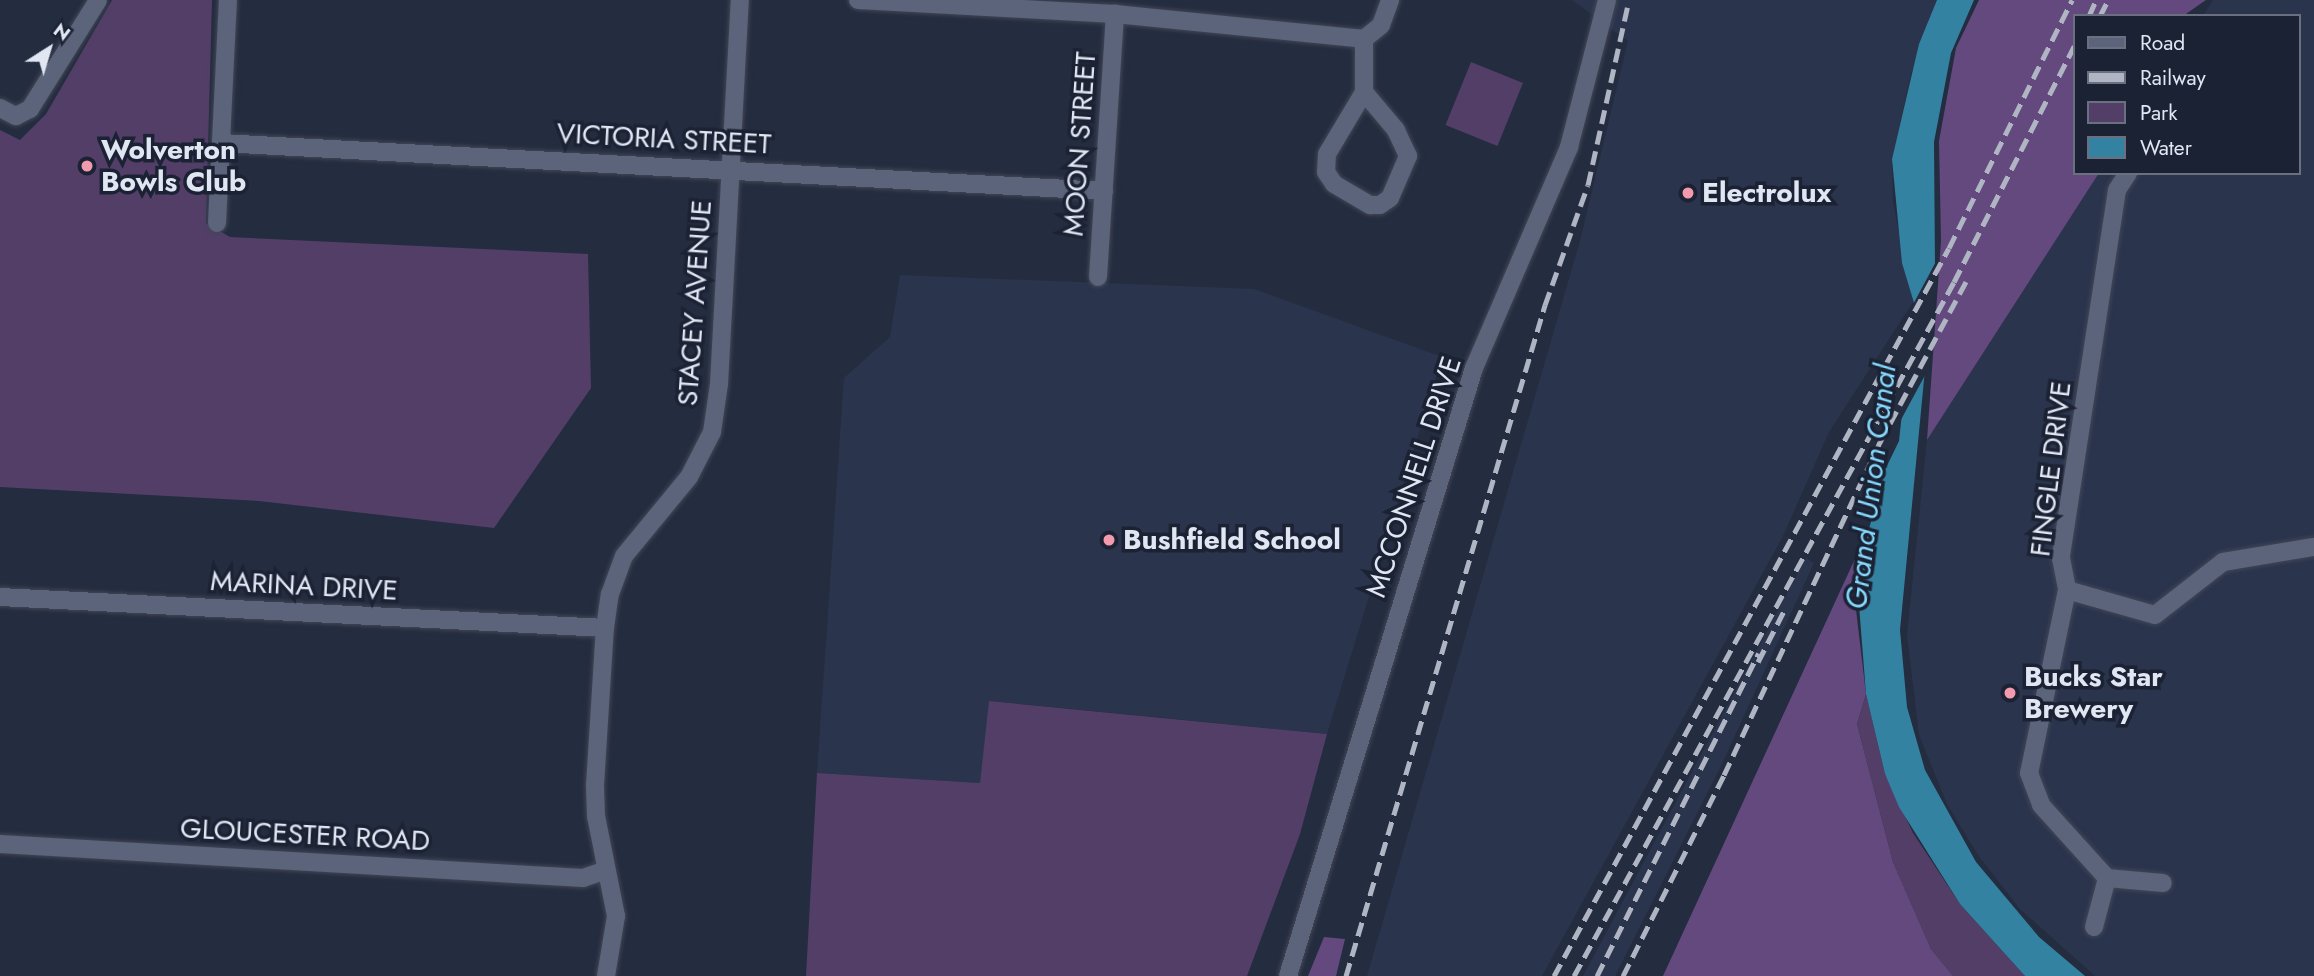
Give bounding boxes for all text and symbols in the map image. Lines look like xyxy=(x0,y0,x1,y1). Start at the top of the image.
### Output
north arrow xyxy=(14,14,84,84)
legend xyxy=(2072,14,2300,175)
text: N xyxy=(48,17,76,47)
text: Road xyxy=(2140,28,2185,58)
street label: MOON STREET xyxy=(1057,51,1103,237)
text: Railway xyxy=(2140,63,2206,93)
text: Park xyxy=(2140,98,2177,128)
street label: VICTORIA STREET xyxy=(556,117,772,161)
place label: Wolverton Bowls Club xyxy=(101,133,246,199)
text: Water xyxy=(2140,133,2192,163)
marker: Wolverton Bowls Club xyxy=(79,158,95,174)
place label: Electrolux xyxy=(1702,176,1831,210)
marker: Electrolux xyxy=(1680,185,1696,201)
street label: STACEY AVENUE xyxy=(671,199,719,407)
street label: MCCONNELL DRIVE xyxy=(1359,352,1469,602)
water label: Grand Union Canal xyxy=(1838,363,1904,611)
street label: FINGLE DRIVE xyxy=(2024,380,2078,558)
place label: Bushfield School xyxy=(1123,523,1341,557)
marker: Bushfield School xyxy=(1101,532,1117,548)
street label: MARINA DRIVE xyxy=(209,564,399,608)
place label: Bucks Star Brewery xyxy=(2024,660,2163,726)
marker: Bucks Star Brewery xyxy=(2002,685,2018,701)
street label: GLOUCESTER ROAD xyxy=(179,812,431,858)

